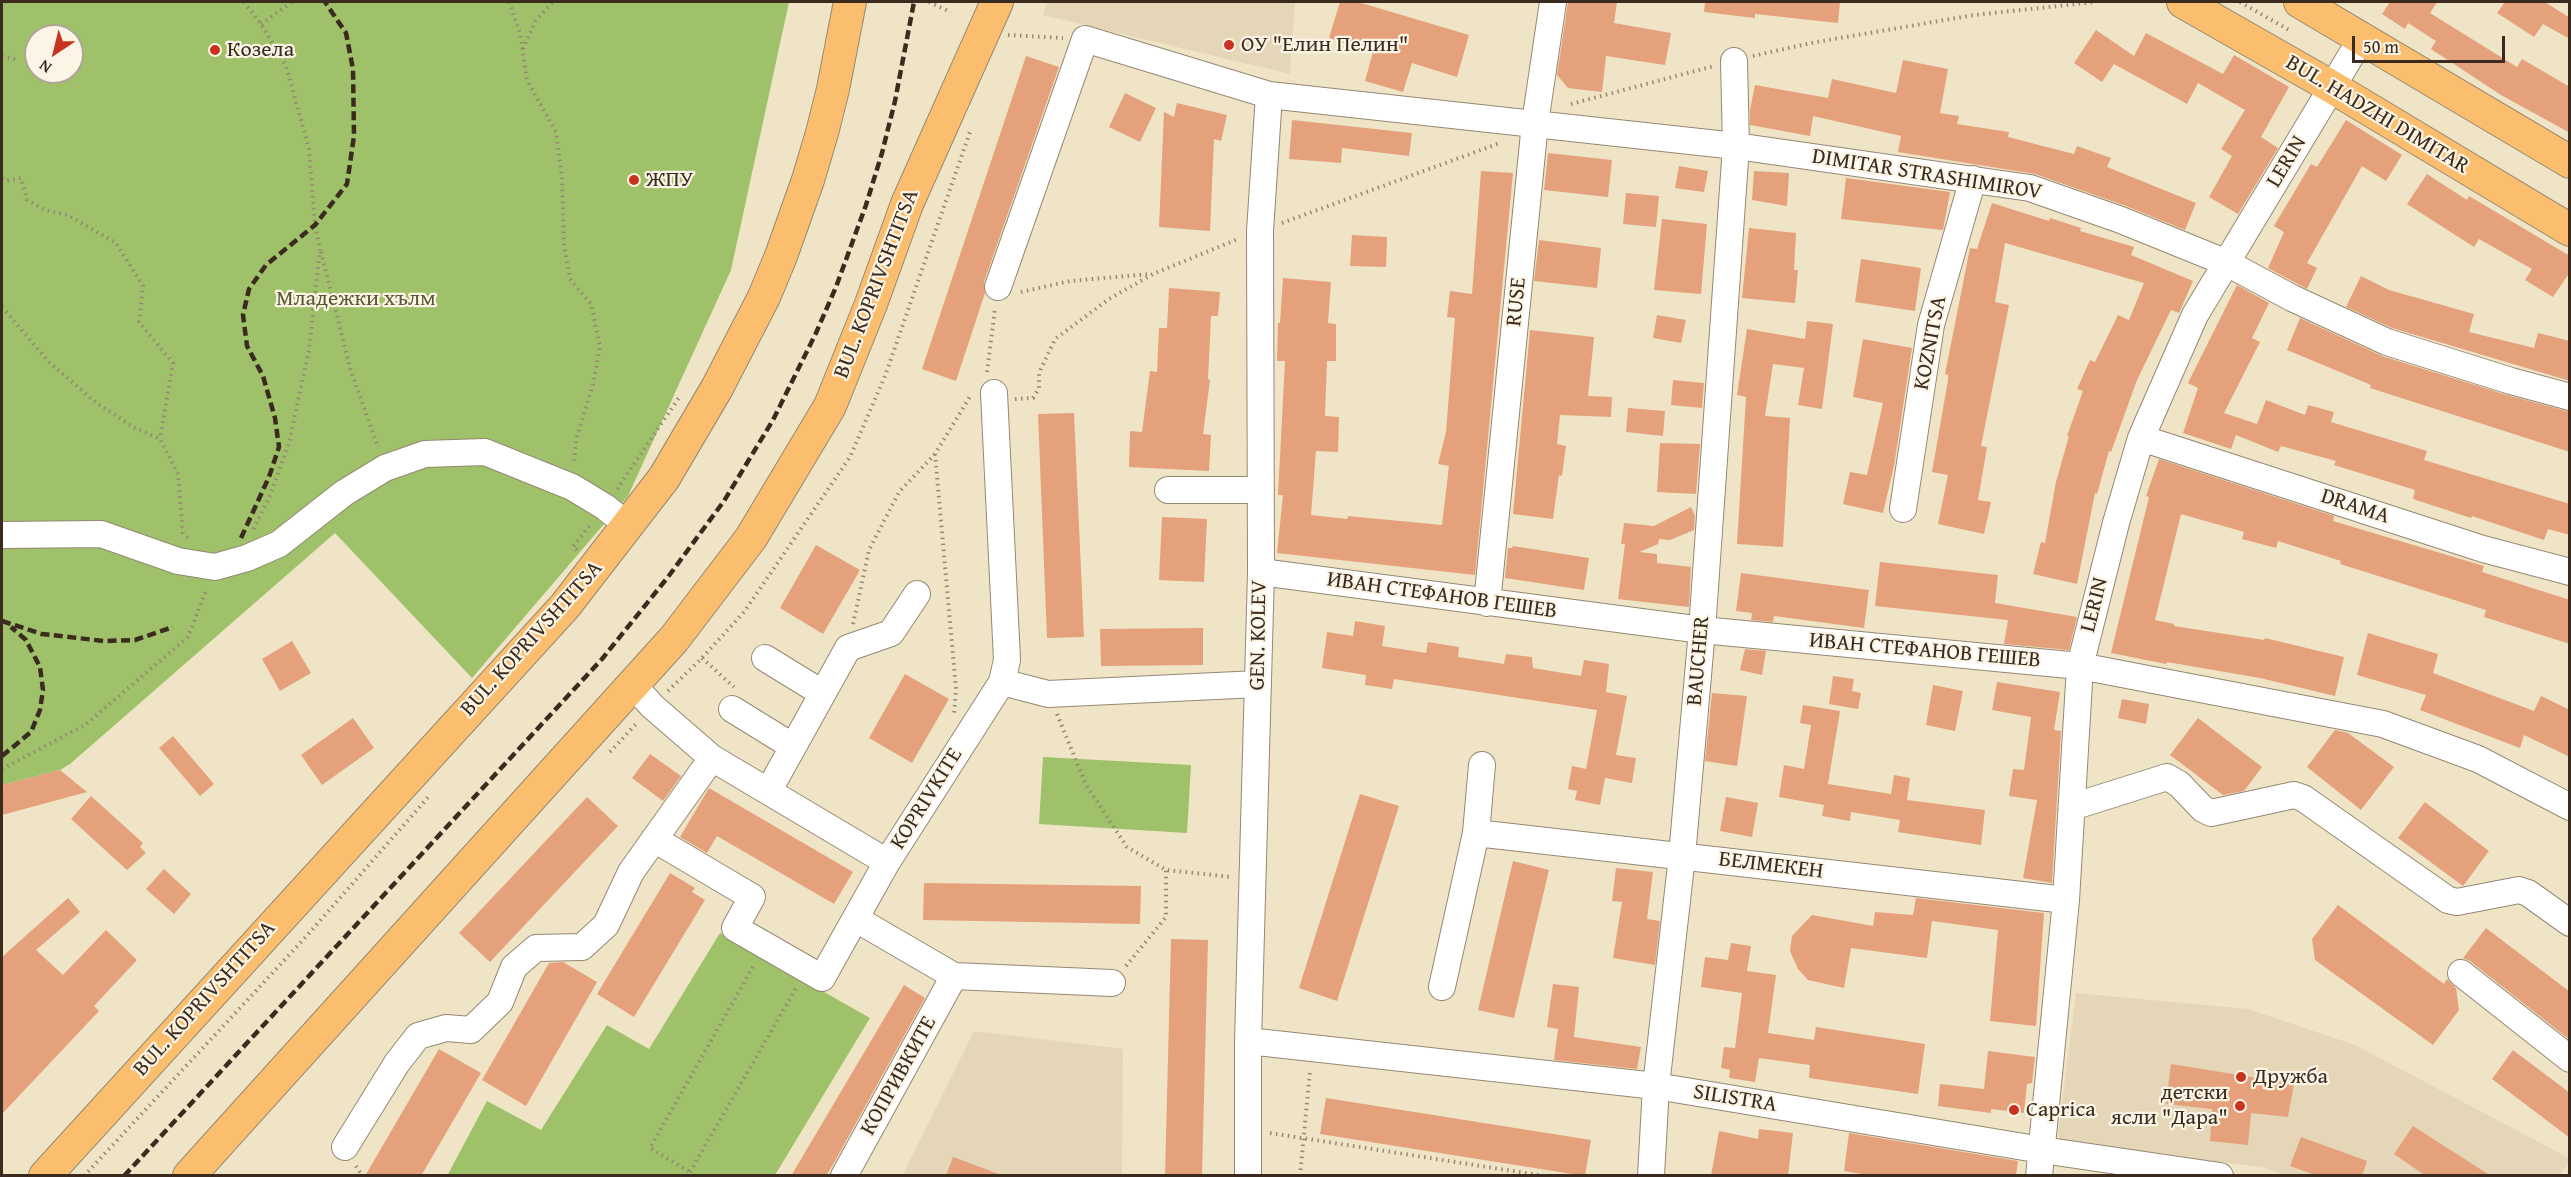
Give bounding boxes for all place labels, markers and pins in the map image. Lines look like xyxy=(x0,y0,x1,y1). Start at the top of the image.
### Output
place label: ОУ "Елин Пелин" xyxy=(1241,32,1408,58)
place label: Козела xyxy=(227,37,294,63)
marker: ОУ "Елин Пелин" xyxy=(1222,38,1236,52)
marker: Козела xyxy=(208,43,222,57)
place label: ЖПУ xyxy=(646,167,693,193)
marker: ЖПУ xyxy=(627,173,641,187)
place label: Дружба xyxy=(2253,1064,2328,1090)
marker: Дружба xyxy=(2234,1070,2248,1084)
place label: детски ясли "Дара" xyxy=(2111,1080,2228,1132)
place label: Caprica xyxy=(2026,1097,2096,1123)
marker: детски ясли "Дара" xyxy=(2233,1099,2247,1113)
marker: Caprica xyxy=(2007,1103,2021,1117)

